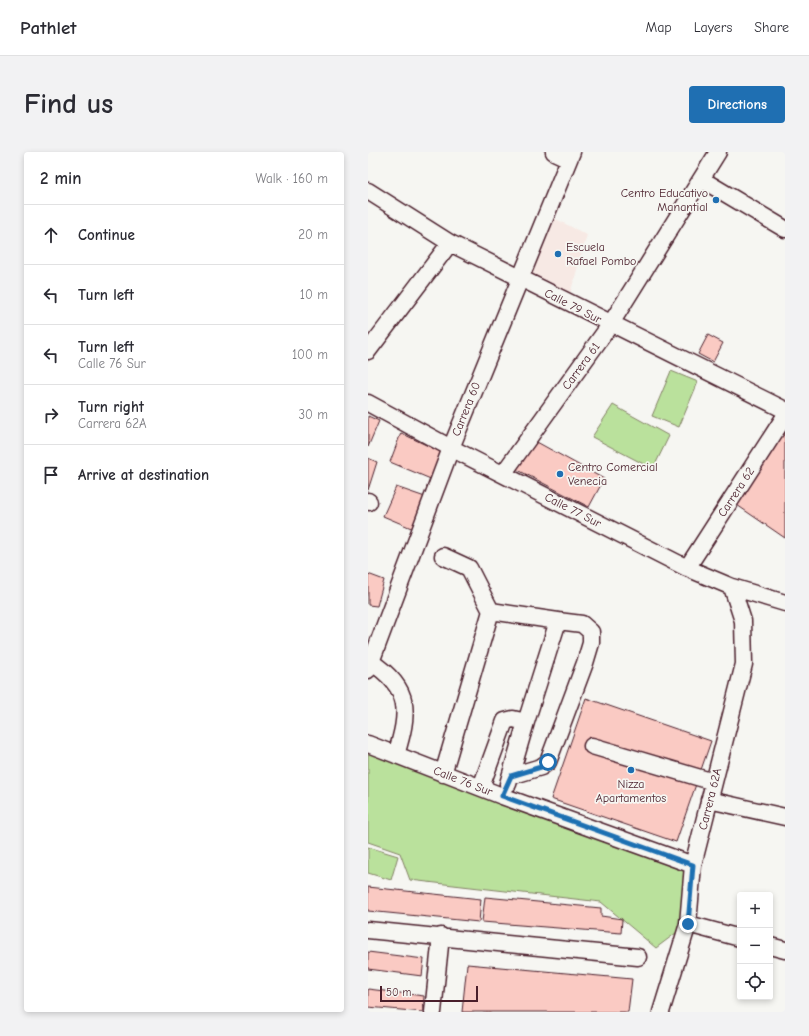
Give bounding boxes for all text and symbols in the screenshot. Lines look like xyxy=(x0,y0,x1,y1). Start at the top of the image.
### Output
text: Pathlet xyxy=(20,17,76,39)
text: Map xyxy=(645,19,672,36)
text: Layers xyxy=(694,19,732,36)
text: Share xyxy=(754,19,789,36)
button: Directions xyxy=(689,86,785,123)
text: Find us xyxy=(24,88,113,120)
text: 2 min xyxy=(40,169,81,188)
text: Walk · 160 m xyxy=(256,171,328,186)
place label: Centro Educativo Manantial xyxy=(621,186,708,214)
marker: Centro Educativo Manantial xyxy=(711,195,721,205)
icon: ahead xyxy=(40,224,62,246)
text: Continue xyxy=(78,226,135,244)
text: 20 m xyxy=(298,227,328,242)
place label: Escuela Rafael Pombo xyxy=(566,240,636,268)
marker: Escuela Rafael Pombo xyxy=(553,249,563,259)
icon: left xyxy=(40,284,62,306)
text: Turn left xyxy=(78,286,134,304)
street label: Calle 79 Sur xyxy=(542,286,604,327)
text: 10 m xyxy=(300,287,328,302)
text: Turn left xyxy=(78,338,134,356)
street label: Carrera 61 xyxy=(559,339,603,392)
icon: left xyxy=(40,344,62,366)
text: 100 m xyxy=(292,347,328,362)
text: Calle 76 Sur xyxy=(78,356,146,371)
street label: Carrera 60 xyxy=(449,380,483,438)
text: Turn right xyxy=(78,398,144,416)
icon: right xyxy=(40,404,62,426)
text: 30 m xyxy=(298,407,328,422)
text: Carrera 62A xyxy=(78,416,147,431)
place label: Centro Comercial Venecia xyxy=(568,460,658,488)
icon: arrive xyxy=(40,464,62,486)
street label: Carrera 62 xyxy=(715,465,757,519)
text: Arrive at destination xyxy=(78,466,209,484)
marker: Centro Comercial Venecia xyxy=(555,469,565,479)
street label: Calle 77 Sur xyxy=(542,490,604,530)
route start xyxy=(539,753,557,771)
street label: Calle 76 Sur xyxy=(431,763,495,799)
marker: Nizza Apartamentos xyxy=(626,765,636,775)
street label: Carrera 62A xyxy=(696,767,724,831)
place label: Nizza Apartamentos xyxy=(596,777,666,805)
map controls xyxy=(737,892,773,1000)
button: + xyxy=(737,892,773,928)
route end xyxy=(679,915,697,933)
button: − xyxy=(737,928,773,964)
button: locate xyxy=(737,964,773,1000)
scale bar xyxy=(380,984,478,1003)
text: 50 m xyxy=(386,986,411,999)

